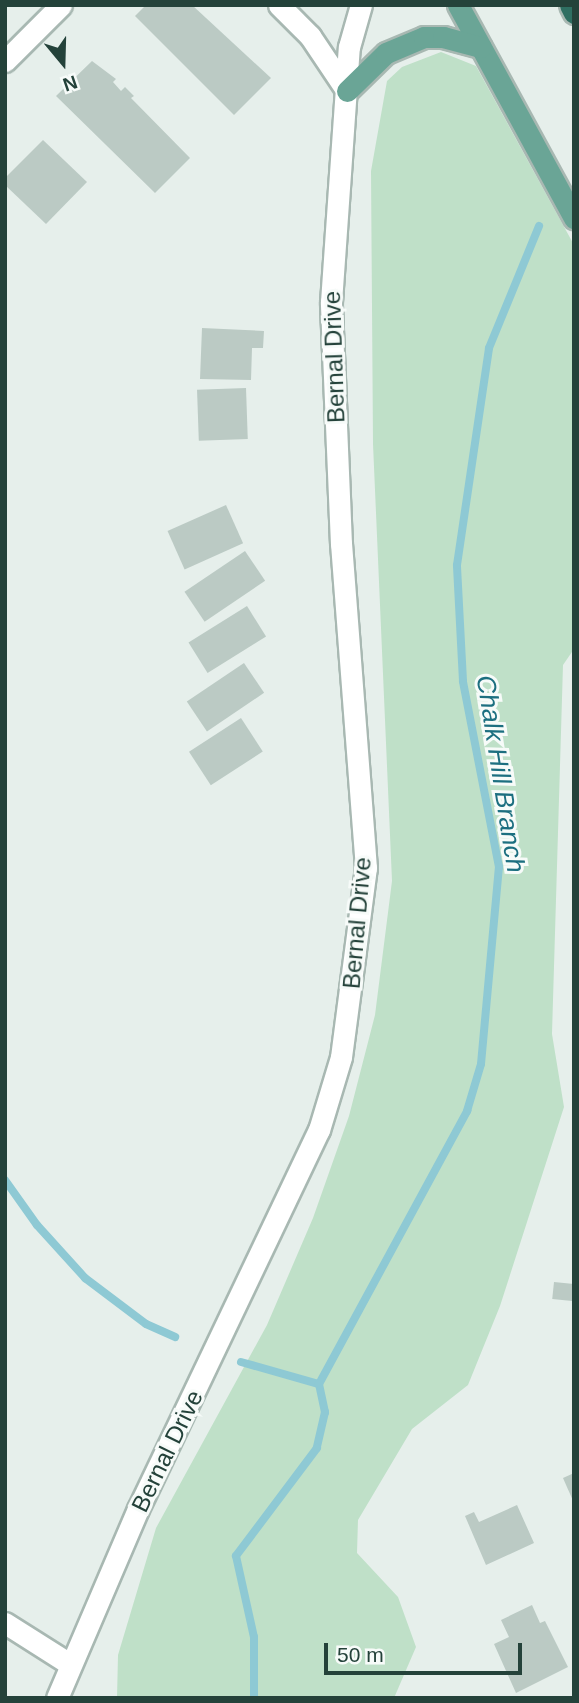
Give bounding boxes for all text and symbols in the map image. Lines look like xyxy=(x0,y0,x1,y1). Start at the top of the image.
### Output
north arrow xyxy=(28,28,98,98)
text: N xyxy=(60,71,80,95)
street label: Bernal Drive xyxy=(317,291,351,423)
water label: Chalk Hill Branch xyxy=(469,673,531,875)
street label: Bernal Drive xyxy=(337,856,377,990)
street label: Bernal Drive xyxy=(125,1385,209,1517)
scale bar xyxy=(327,1630,525,1674)
text: 50 m xyxy=(337,1643,384,1666)

